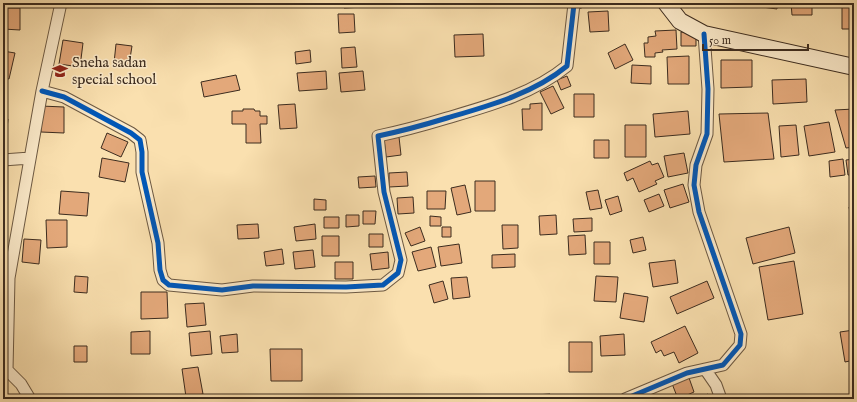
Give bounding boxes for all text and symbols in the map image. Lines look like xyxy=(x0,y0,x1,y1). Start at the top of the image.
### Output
scale bar xyxy=(703,26,808,52)
text: 50 m xyxy=(709,33,731,48)
place label: Sneha sadan special school xyxy=(72,53,157,89)
school or university icon: Sneha sadan special school xyxy=(51,62,69,80)

